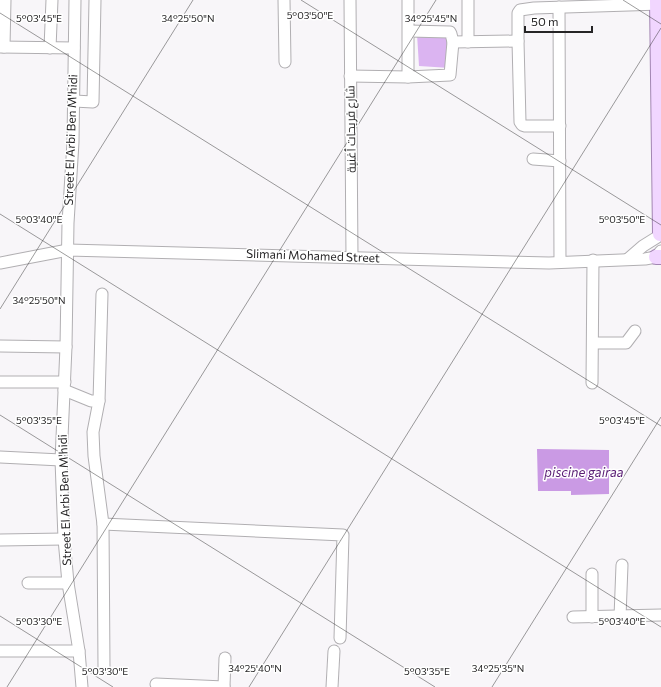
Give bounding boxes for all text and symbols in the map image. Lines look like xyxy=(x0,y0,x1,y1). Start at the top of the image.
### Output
scale bar xyxy=(525,8,592,34)
text: 5°03'50"E xyxy=(287,9,333,21)
text: 5°03'45"E xyxy=(16,12,62,24)
text: 34°25'50"N xyxy=(161,12,215,24)
text: 34°25'45"N xyxy=(405,12,457,24)
text: 50 m xyxy=(531,14,559,28)
street label: Street El Arbi Ben M'hidi xyxy=(61,74,79,206)
street label: شارع فريحات ٱغنية xyxy=(342,85,360,173)
text: 5°03'40"E xyxy=(16,213,62,225)
text: 5°03'50"E xyxy=(599,213,645,225)
street label: Slimani Mohamed Street xyxy=(246,246,380,264)
text: 34°25'50"N xyxy=(12,294,66,306)
text: 5°03'35"E xyxy=(16,414,62,426)
text: 5°03'45"E xyxy=(599,414,645,426)
street label: Street El Arbi Ben M'hidi xyxy=(55,434,73,566)
water label: piscine gairaa xyxy=(543,464,624,480)
text: 5°03'30"E xyxy=(16,615,62,627)
text: 5°03'40"E xyxy=(599,615,645,627)
text: 34°25'40"N xyxy=(228,662,282,674)
text: 34°25'35"N xyxy=(472,662,524,674)
text: 5°03'30"E xyxy=(82,665,128,677)
text: 5°03'35"E xyxy=(404,665,450,677)

